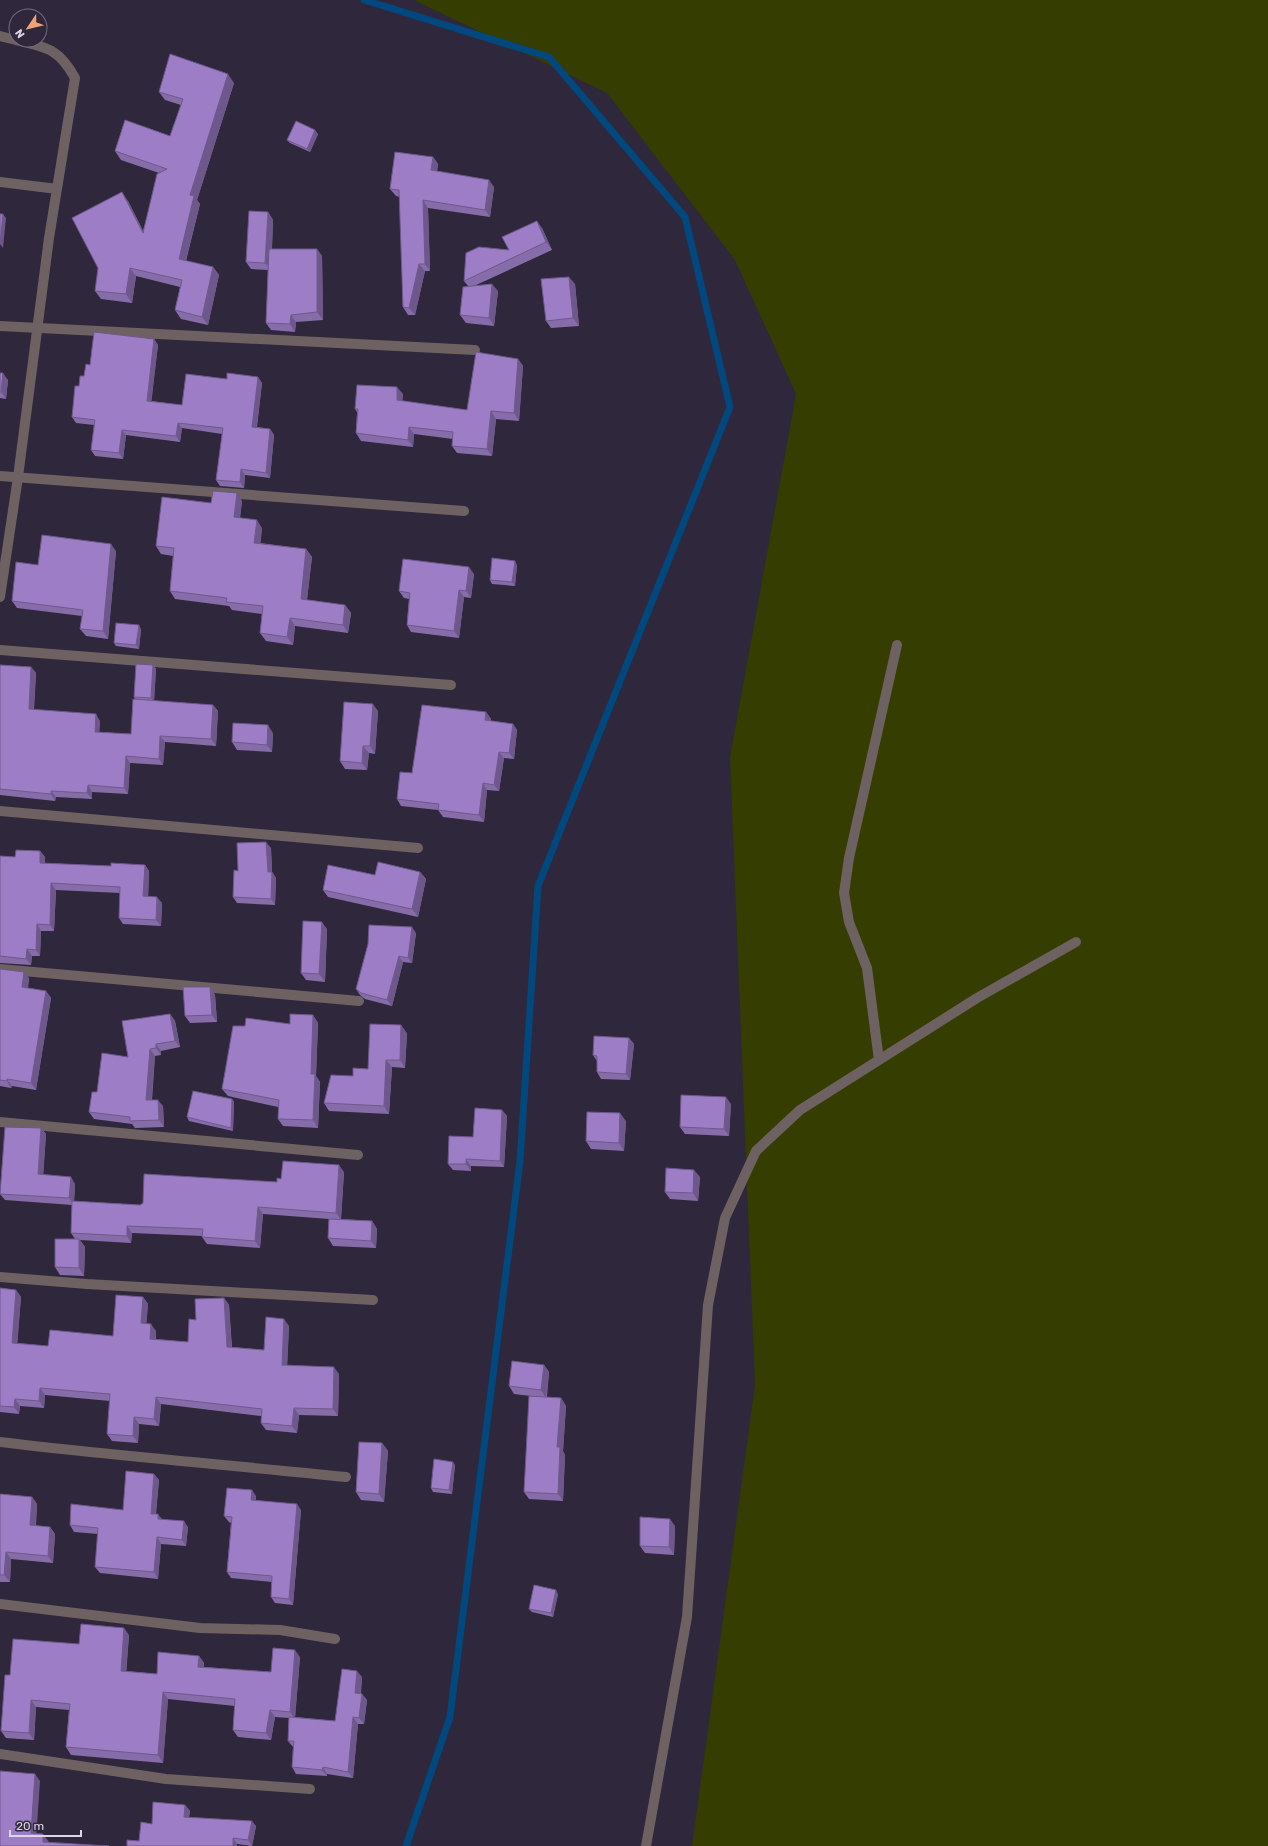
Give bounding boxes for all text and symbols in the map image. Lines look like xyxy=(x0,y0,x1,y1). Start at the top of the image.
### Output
north arrow xyxy=(8,8,48,48)
text: N xyxy=(13,26,28,40)
scale bar xyxy=(10,1812,81,1838)
text: 20 m xyxy=(16,1819,44,1833)

